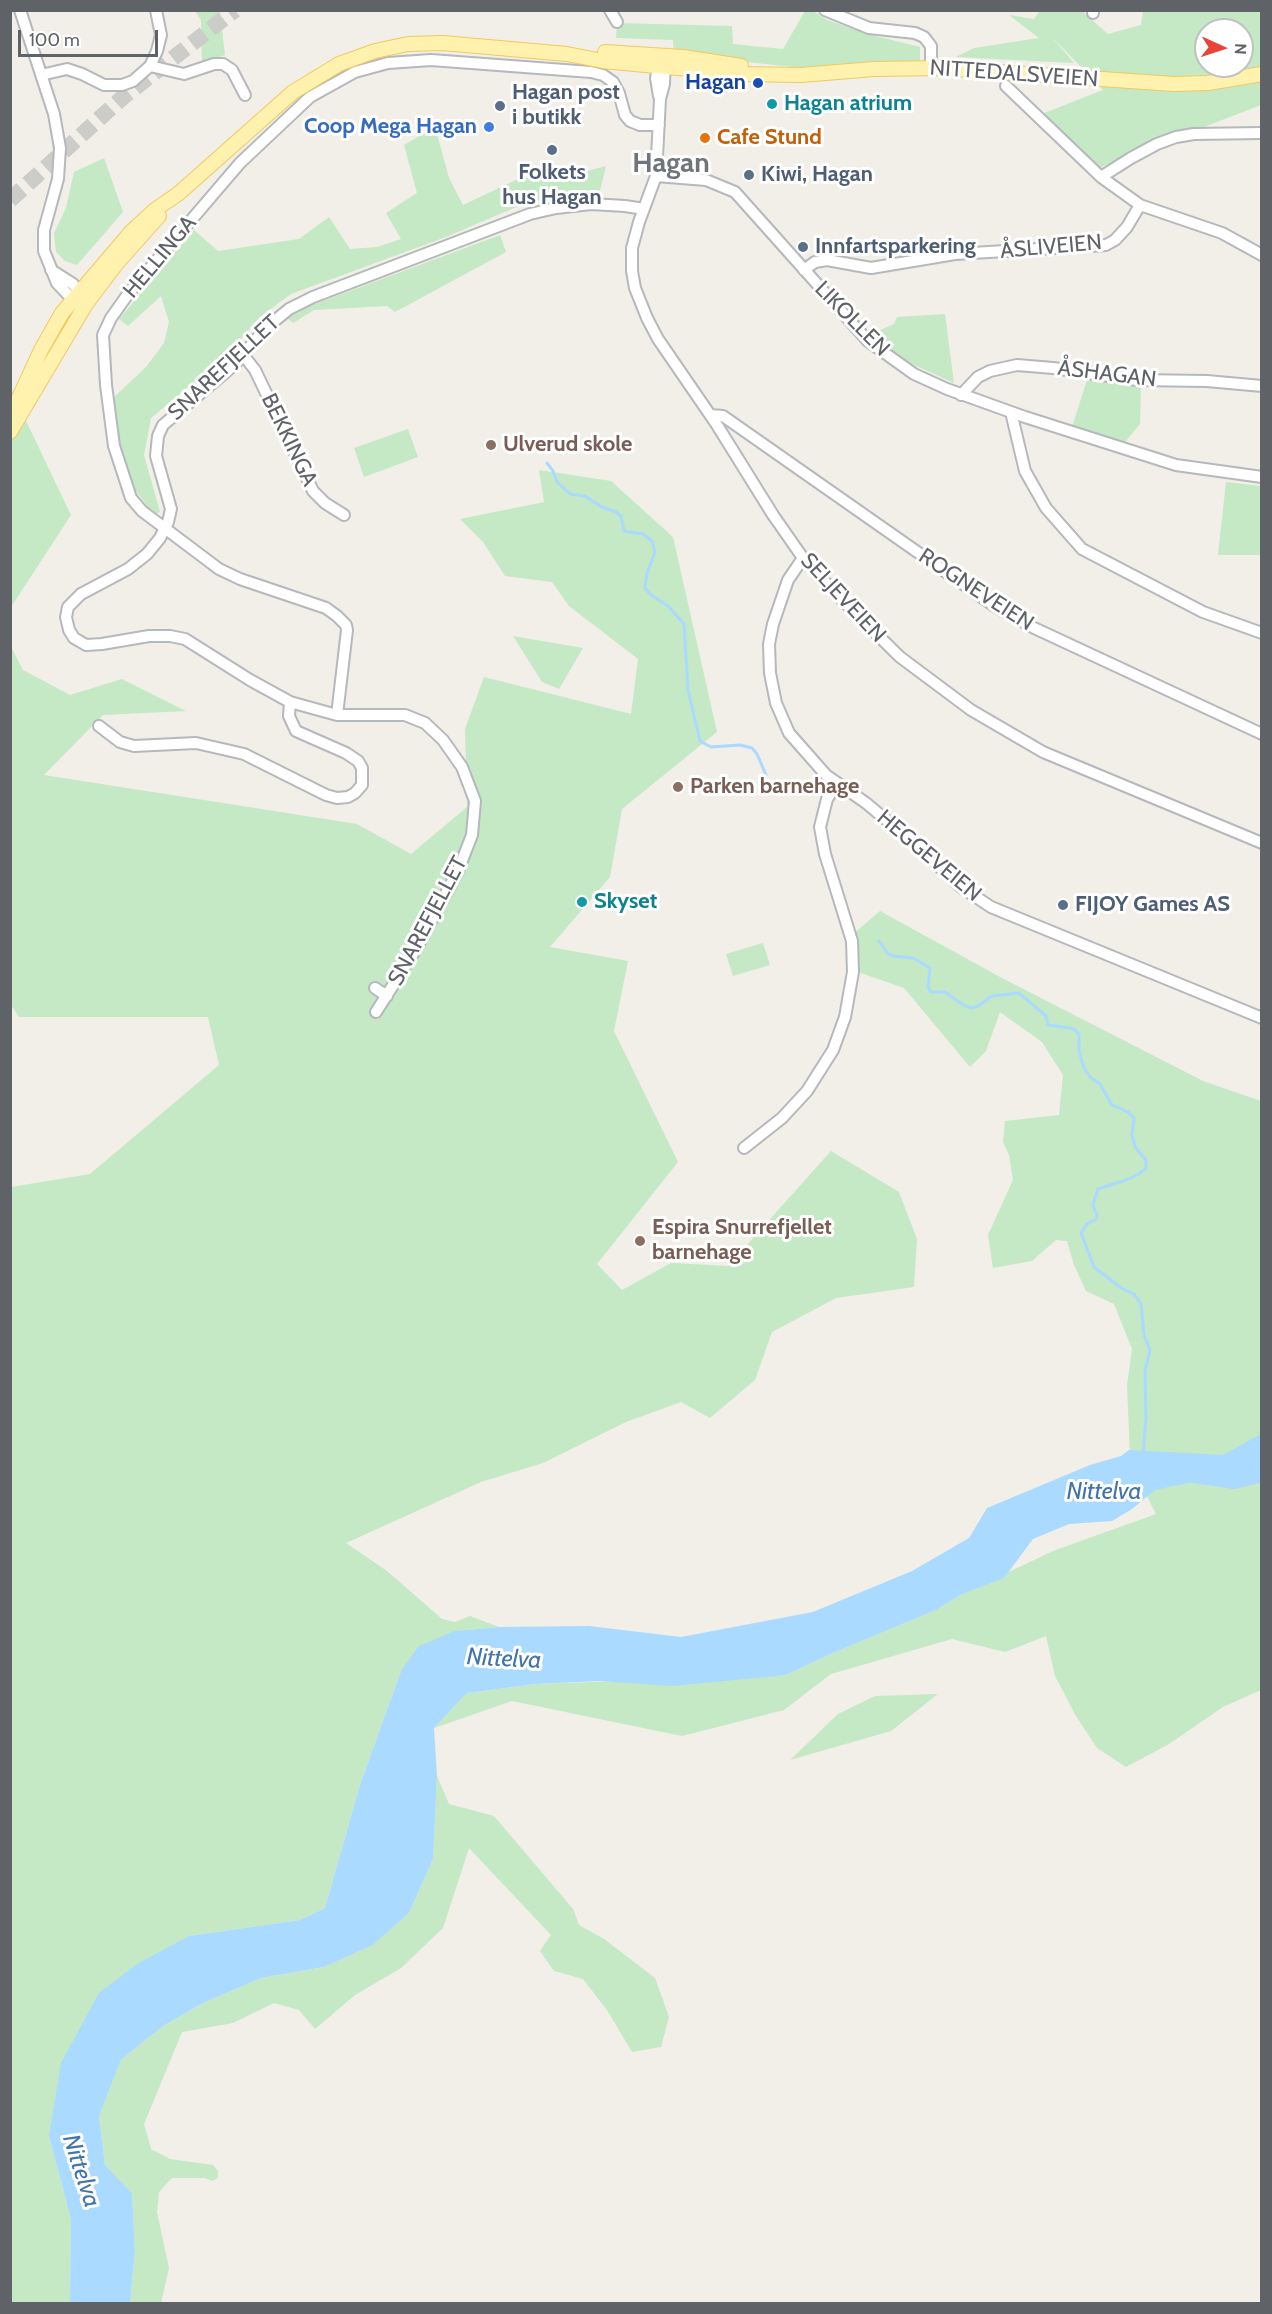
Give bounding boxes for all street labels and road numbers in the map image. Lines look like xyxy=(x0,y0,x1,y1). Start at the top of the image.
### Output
street label: NITTEDALSVEIEN xyxy=(929,55,1099,93)
street label: HELLINGA xyxy=(118,211,202,303)
street label: ÅSLIVEIEN xyxy=(999,229,1103,265)
street label: LIKOLLEN xyxy=(809,276,895,362)
street label: SNAREFJELLET xyxy=(163,310,285,426)
street label: ÅSHAGAN xyxy=(1056,355,1158,393)
street label: BEKKINGA xyxy=(255,389,323,491)
street label: ROGNEVEIEN xyxy=(914,543,1038,637)
street label: SELJEVEIEN xyxy=(795,548,891,648)
street label: HEGGEVEIEN xyxy=(871,805,987,907)
street label: SNAREFJELLET xyxy=(383,852,473,990)

